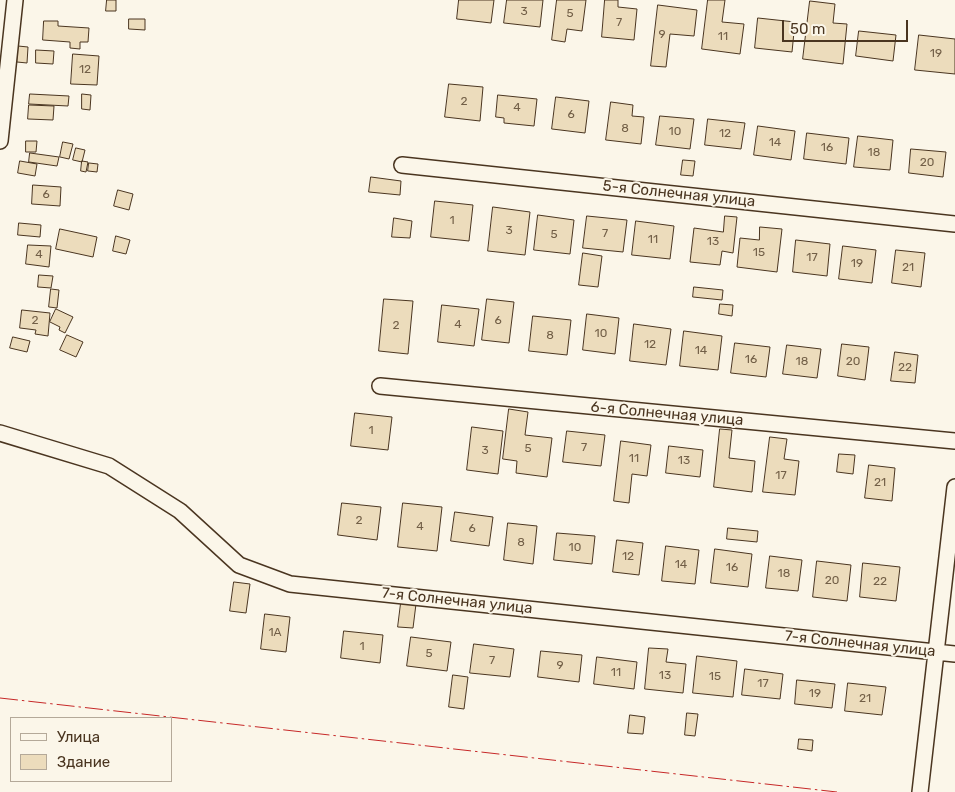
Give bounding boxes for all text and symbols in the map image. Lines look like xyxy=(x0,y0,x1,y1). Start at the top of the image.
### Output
house number: 3 xyxy=(520,5,528,19)
house number: 5 xyxy=(566,7,574,21)
scale bar xyxy=(785,10,911,42)
house number: 7 xyxy=(616,16,622,30)
text: 50 m xyxy=(790,20,825,38)
house number: 9 xyxy=(658,28,666,42)
house number: 11 xyxy=(718,30,728,44)
house number: 19 xyxy=(930,47,942,61)
house number: 12 xyxy=(79,63,91,77)
house number: 2 xyxy=(460,95,468,109)
house number: 4 xyxy=(513,101,521,115)
house number: 6 xyxy=(567,108,575,122)
house number: 8 xyxy=(621,122,629,136)
house number: 10 xyxy=(669,125,681,139)
house number: 12 xyxy=(719,127,731,141)
house number: 14 xyxy=(769,136,781,150)
house number: 16 xyxy=(821,141,833,155)
house number: 18 xyxy=(868,146,880,160)
house number: 20 xyxy=(920,156,934,170)
street label: 5-я Солнечная улица xyxy=(602,177,756,211)
house number: 6 xyxy=(42,188,50,202)
house number: 1 xyxy=(449,214,455,228)
house number: 3 xyxy=(505,224,513,238)
house number: 7 xyxy=(602,227,608,241)
house number: 5 xyxy=(550,228,558,242)
house number: 11 xyxy=(648,233,658,247)
house number: 13 xyxy=(707,235,719,249)
house number: 15 xyxy=(753,246,765,260)
house number: 4 xyxy=(35,248,43,262)
house number: 17 xyxy=(806,251,818,265)
house number: 19 xyxy=(851,257,863,271)
house number: 21 xyxy=(902,261,914,275)
house number: 2 xyxy=(31,314,39,328)
house number: 6 xyxy=(494,314,502,328)
house number: 4 xyxy=(454,318,462,332)
house number: 2 xyxy=(392,319,400,333)
house number: 10 xyxy=(595,327,607,341)
house number: 8 xyxy=(546,329,554,343)
house number: 12 xyxy=(644,338,656,352)
house number: 14 xyxy=(695,344,707,358)
house number: 16 xyxy=(745,353,757,367)
house number: 18 xyxy=(796,355,808,369)
house number: 20 xyxy=(846,355,860,369)
house number: 22 xyxy=(898,361,912,375)
street label: 6-я Солнечная улица xyxy=(590,398,744,430)
house number: 1 xyxy=(368,424,374,438)
house number: 7 xyxy=(581,441,587,455)
house number: 5 xyxy=(524,442,532,456)
house number: 3 xyxy=(481,444,489,458)
house number: 11 xyxy=(629,452,639,466)
house number: 13 xyxy=(678,454,690,468)
house number: 17 xyxy=(775,469,787,483)
house number: 21 xyxy=(874,476,886,490)
house number: 2 xyxy=(355,514,363,528)
house number: 4 xyxy=(416,520,424,534)
house number: 6 xyxy=(468,522,476,536)
house number: 8 xyxy=(517,536,525,550)
house number: 10 xyxy=(569,541,581,555)
house number: 12 xyxy=(622,550,634,564)
house number: 14 xyxy=(675,558,687,572)
house number: 16 xyxy=(726,561,738,575)
house number: 18 xyxy=(778,567,790,581)
house number: 20 xyxy=(825,574,839,588)
house number: 22 xyxy=(873,575,887,589)
street label: 7-я Солнечная улица xyxy=(381,584,533,618)
house number: 1А xyxy=(268,626,282,640)
street label: 7-я Солнечная улица xyxy=(784,627,936,661)
house number: 1 xyxy=(359,640,365,654)
house number: 5 xyxy=(425,647,433,661)
house number: 7 xyxy=(489,654,495,668)
house number: 9 xyxy=(556,659,564,673)
house number: 11 xyxy=(611,666,621,680)
house number: 13 xyxy=(659,669,671,683)
house number: 15 xyxy=(709,670,721,684)
house number: 17 xyxy=(757,677,769,691)
house number: 19 xyxy=(809,687,821,701)
house number: 21 xyxy=(859,692,871,706)
legend xyxy=(10,717,172,782)
text: Улица xyxy=(57,728,100,746)
text: Здание xyxy=(57,753,110,771)

